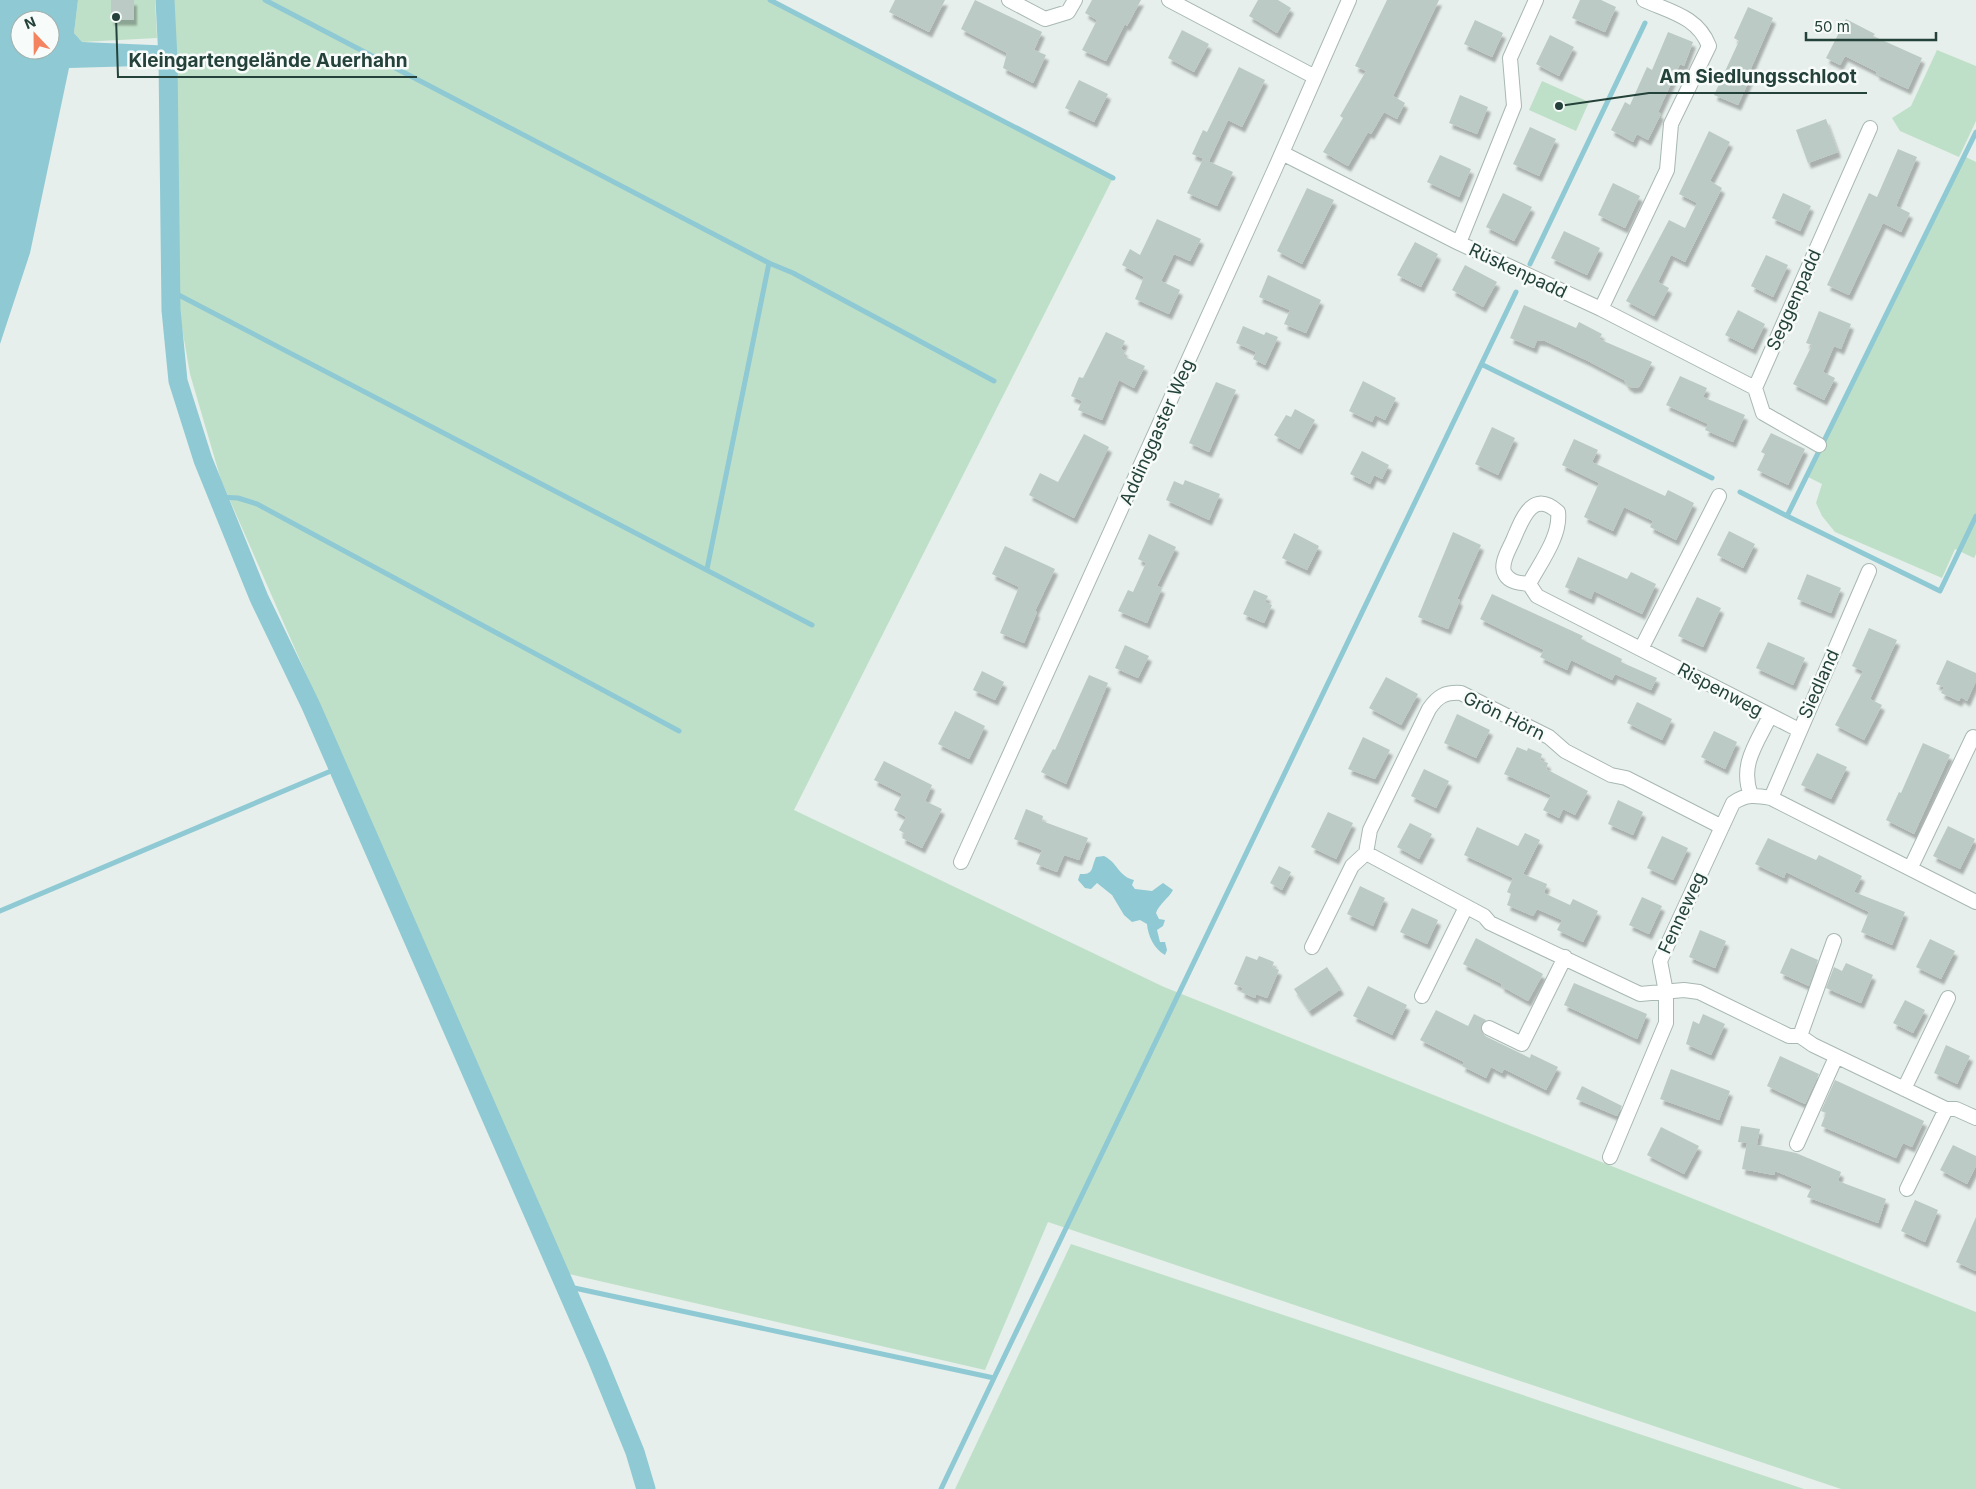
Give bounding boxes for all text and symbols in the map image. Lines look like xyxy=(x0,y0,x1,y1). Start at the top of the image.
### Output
north arrow xyxy=(10,10,60,60)
scale bar xyxy=(1806,10,1936,42)
text: N xyxy=(22,13,38,32)
text: 50 m xyxy=(1814,17,1850,36)
callout: Kleingartengelände Auerhahn xyxy=(118,43,417,77)
text: Kleingartengelände Auerhahn xyxy=(128,49,408,72)
callout: Am Siedlungsschloot xyxy=(1649,59,1867,93)
text: Am Siedlungsschloot xyxy=(1659,65,1857,88)
street label: Rüskenpadd xyxy=(1466,239,1571,302)
street label: Seggenpadd xyxy=(1762,246,1825,354)
street label: Addinggaster Weg xyxy=(1115,356,1198,508)
street label: Siedland xyxy=(1794,646,1843,722)
street label: Rispenweg xyxy=(1674,658,1766,721)
street label: Grön Hörn xyxy=(1460,687,1548,744)
street label: Fenneweg xyxy=(1653,869,1710,957)

